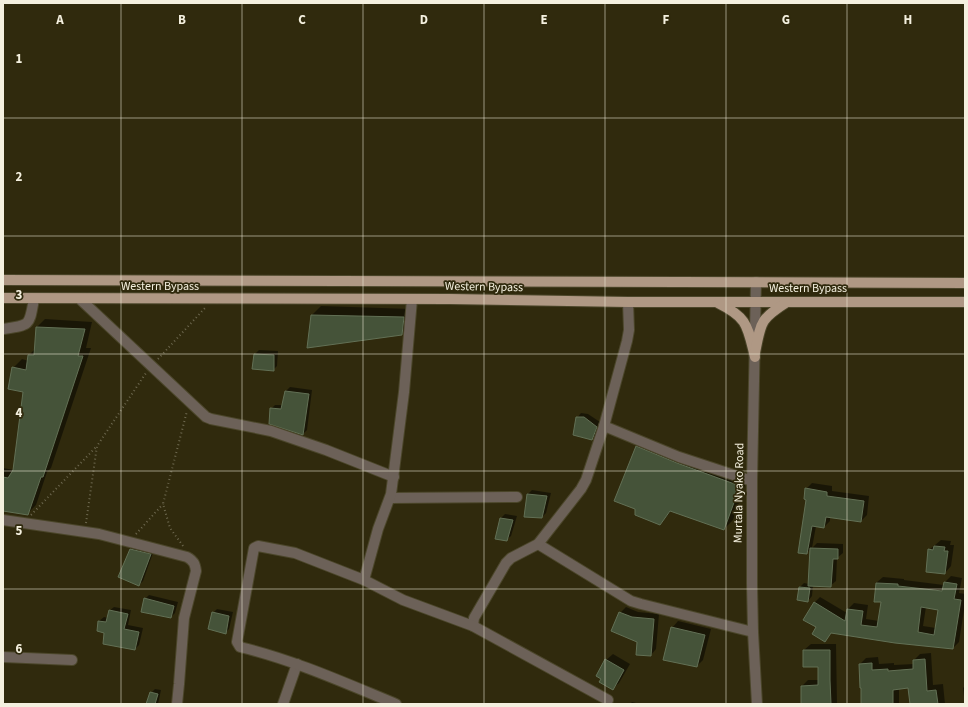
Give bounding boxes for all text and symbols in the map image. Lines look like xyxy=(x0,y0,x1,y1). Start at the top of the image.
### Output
text: A xyxy=(55,11,64,29)
text: B xyxy=(178,11,186,29)
text: C xyxy=(298,11,306,29)
text: D xyxy=(420,11,428,29)
text: E xyxy=(540,11,548,29)
text: F xyxy=(663,11,670,29)
text: G xyxy=(782,11,790,29)
text: H xyxy=(904,11,912,29)
text: 1 xyxy=(16,50,23,68)
text: 2 xyxy=(16,168,23,186)
street label: Western Bypass xyxy=(121,278,199,295)
street label: Western Bypass xyxy=(445,278,523,296)
street label: Western Bypass xyxy=(769,280,847,297)
text: 3 xyxy=(16,286,23,304)
text: 4 xyxy=(16,404,23,422)
street label: Murtala Nyako Road xyxy=(730,443,748,543)
text: 5 xyxy=(16,522,23,540)
text: 6 xyxy=(16,640,23,658)

